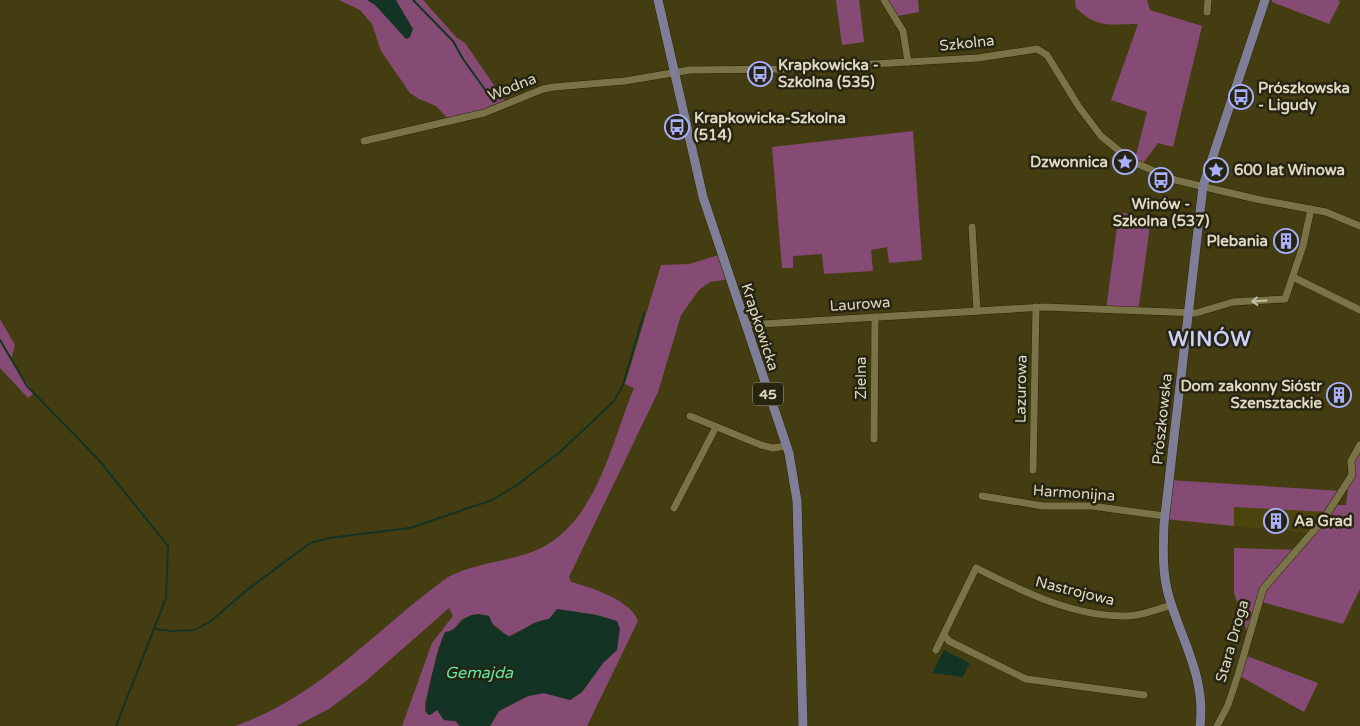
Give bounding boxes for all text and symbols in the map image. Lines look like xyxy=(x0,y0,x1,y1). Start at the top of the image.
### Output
street label: Szkolna xyxy=(939,31,995,55)
place label: Krapkowicka - Szkolna (535) xyxy=(778,56,879,91)
bus stop icon: Krapkowicka - Szkolna (535) xyxy=(747,61,773,87)
street label: Wodna xyxy=(485,69,539,105)
place label: Prószkowska - Ligudy xyxy=(1258,79,1350,115)
bus stop icon: Prószkowska - Ligudy xyxy=(1228,84,1254,110)
place label: Krapkowicka-Szkolna (514) xyxy=(694,109,846,144)
bus stop icon: Krapkowicka-Szkolna (514) xyxy=(664,114,690,140)
place icon: Dzwonnica xyxy=(1112,149,1138,175)
place label: Dzwonnica xyxy=(1030,153,1108,171)
place icon: 600 lat Winowa xyxy=(1203,157,1229,183)
place label: 600 lat Winowa xyxy=(1234,161,1345,179)
bus stop icon: Winów - Szkolna (537) xyxy=(1148,167,1174,193)
place label: Winów - Szkolna (537) xyxy=(1113,195,1210,230)
building icon: Plebania xyxy=(1273,228,1299,254)
place label: Plebania xyxy=(1207,232,1268,250)
street label: Krapkowicka xyxy=(737,281,783,373)
street label: Laurowa xyxy=(829,293,891,315)
one-way arrow xyxy=(1251,297,1267,306)
district label: WINÓW xyxy=(1168,326,1252,352)
street label: Lazurowa xyxy=(1011,355,1031,423)
street label: Zielna xyxy=(852,356,870,400)
street label: Prószkowska xyxy=(1148,372,1176,466)
place label: Dom zakonny Sióstr Szensztackie xyxy=(1181,377,1323,412)
road number: 45 xyxy=(753,382,783,406)
building icon: Dom zakonny Sióstr Szensztackie xyxy=(1326,382,1352,408)
street label: Harmonijna xyxy=(1032,481,1116,505)
building icon: Aa Grad xyxy=(1263,508,1289,534)
place label: Aa Grad xyxy=(1294,512,1353,530)
street label: Nastrojowa xyxy=(1034,572,1116,610)
street label: Stara Droga xyxy=(1212,598,1252,684)
water label: Gemajda xyxy=(445,663,514,683)

